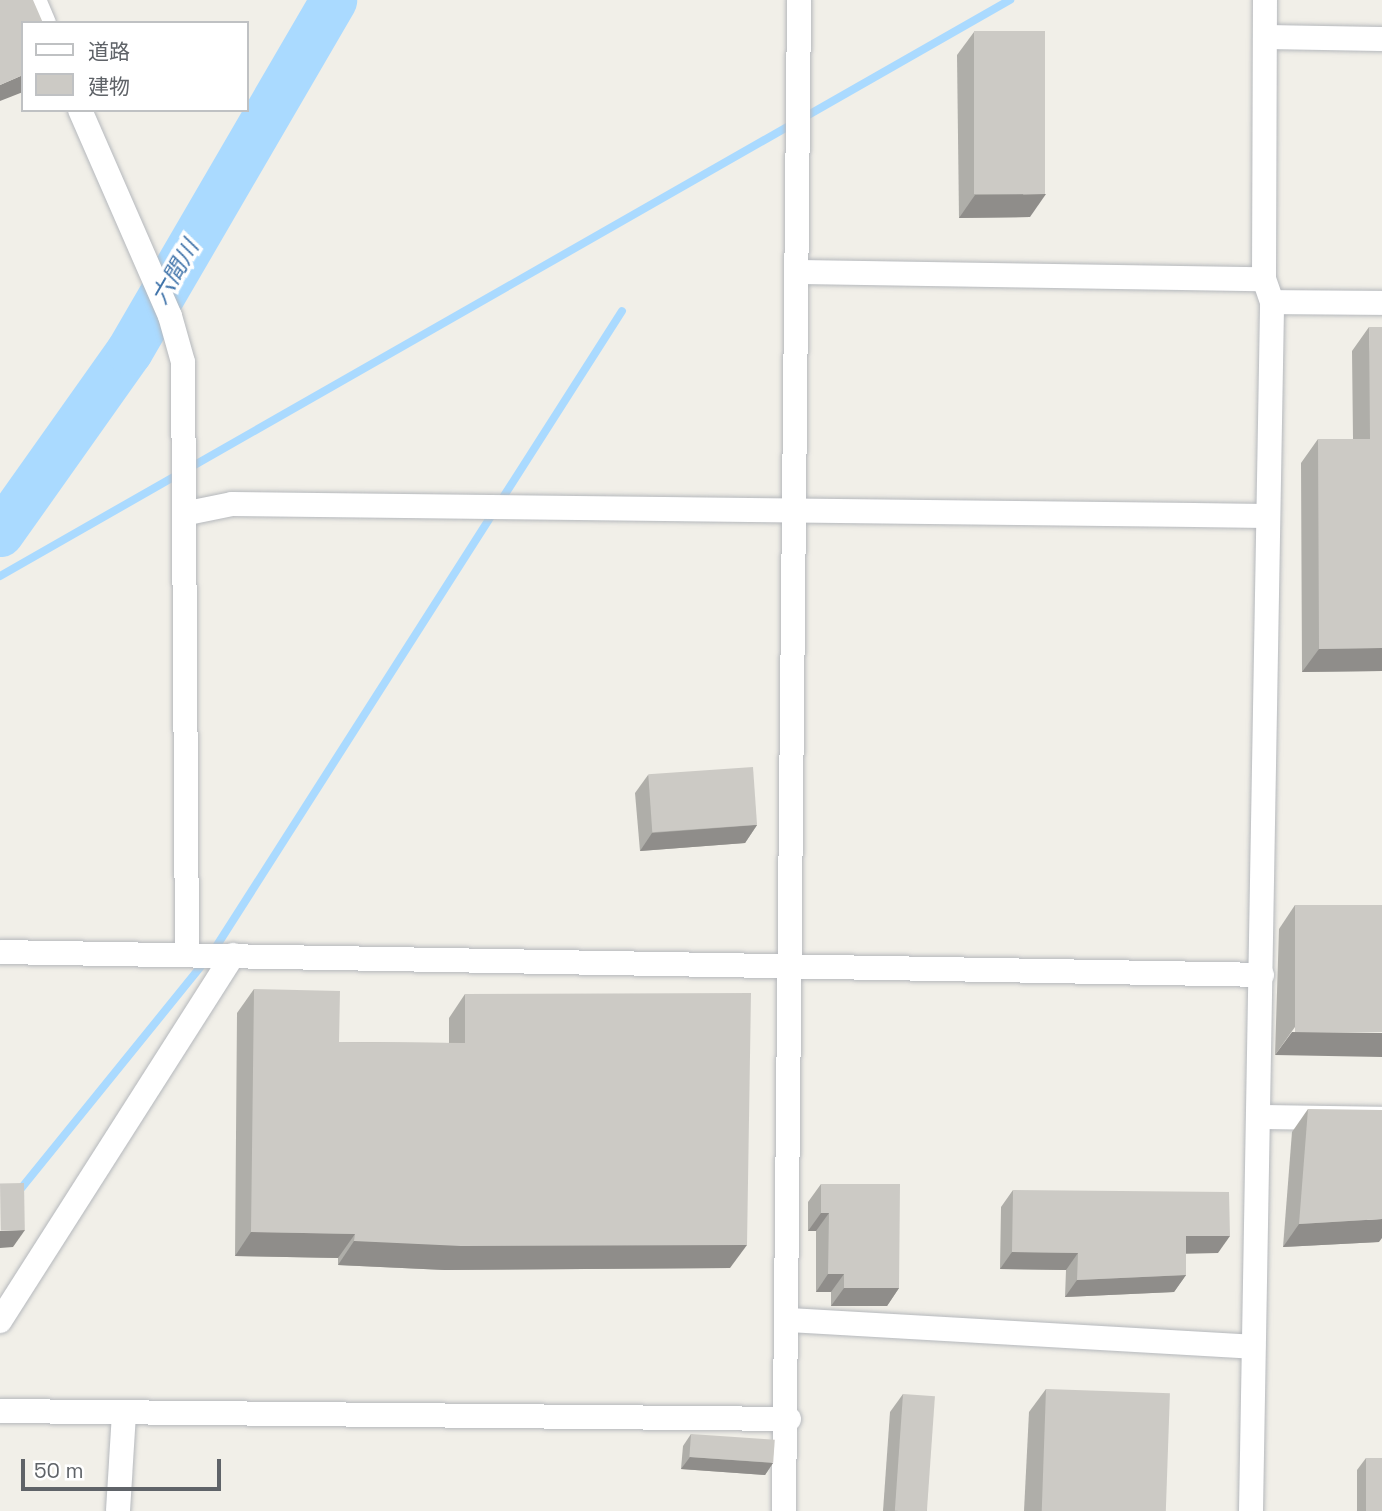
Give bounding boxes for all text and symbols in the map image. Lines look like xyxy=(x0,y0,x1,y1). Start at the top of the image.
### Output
legend xyxy=(21,21,248,112)
text: 道路 xyxy=(88,38,130,65)
text: 建物 xyxy=(88,73,130,100)
water label: 六間川 xyxy=(146,235,204,309)
scale bar xyxy=(24,1444,224,1488)
text: 50 m xyxy=(34,1457,84,1484)

